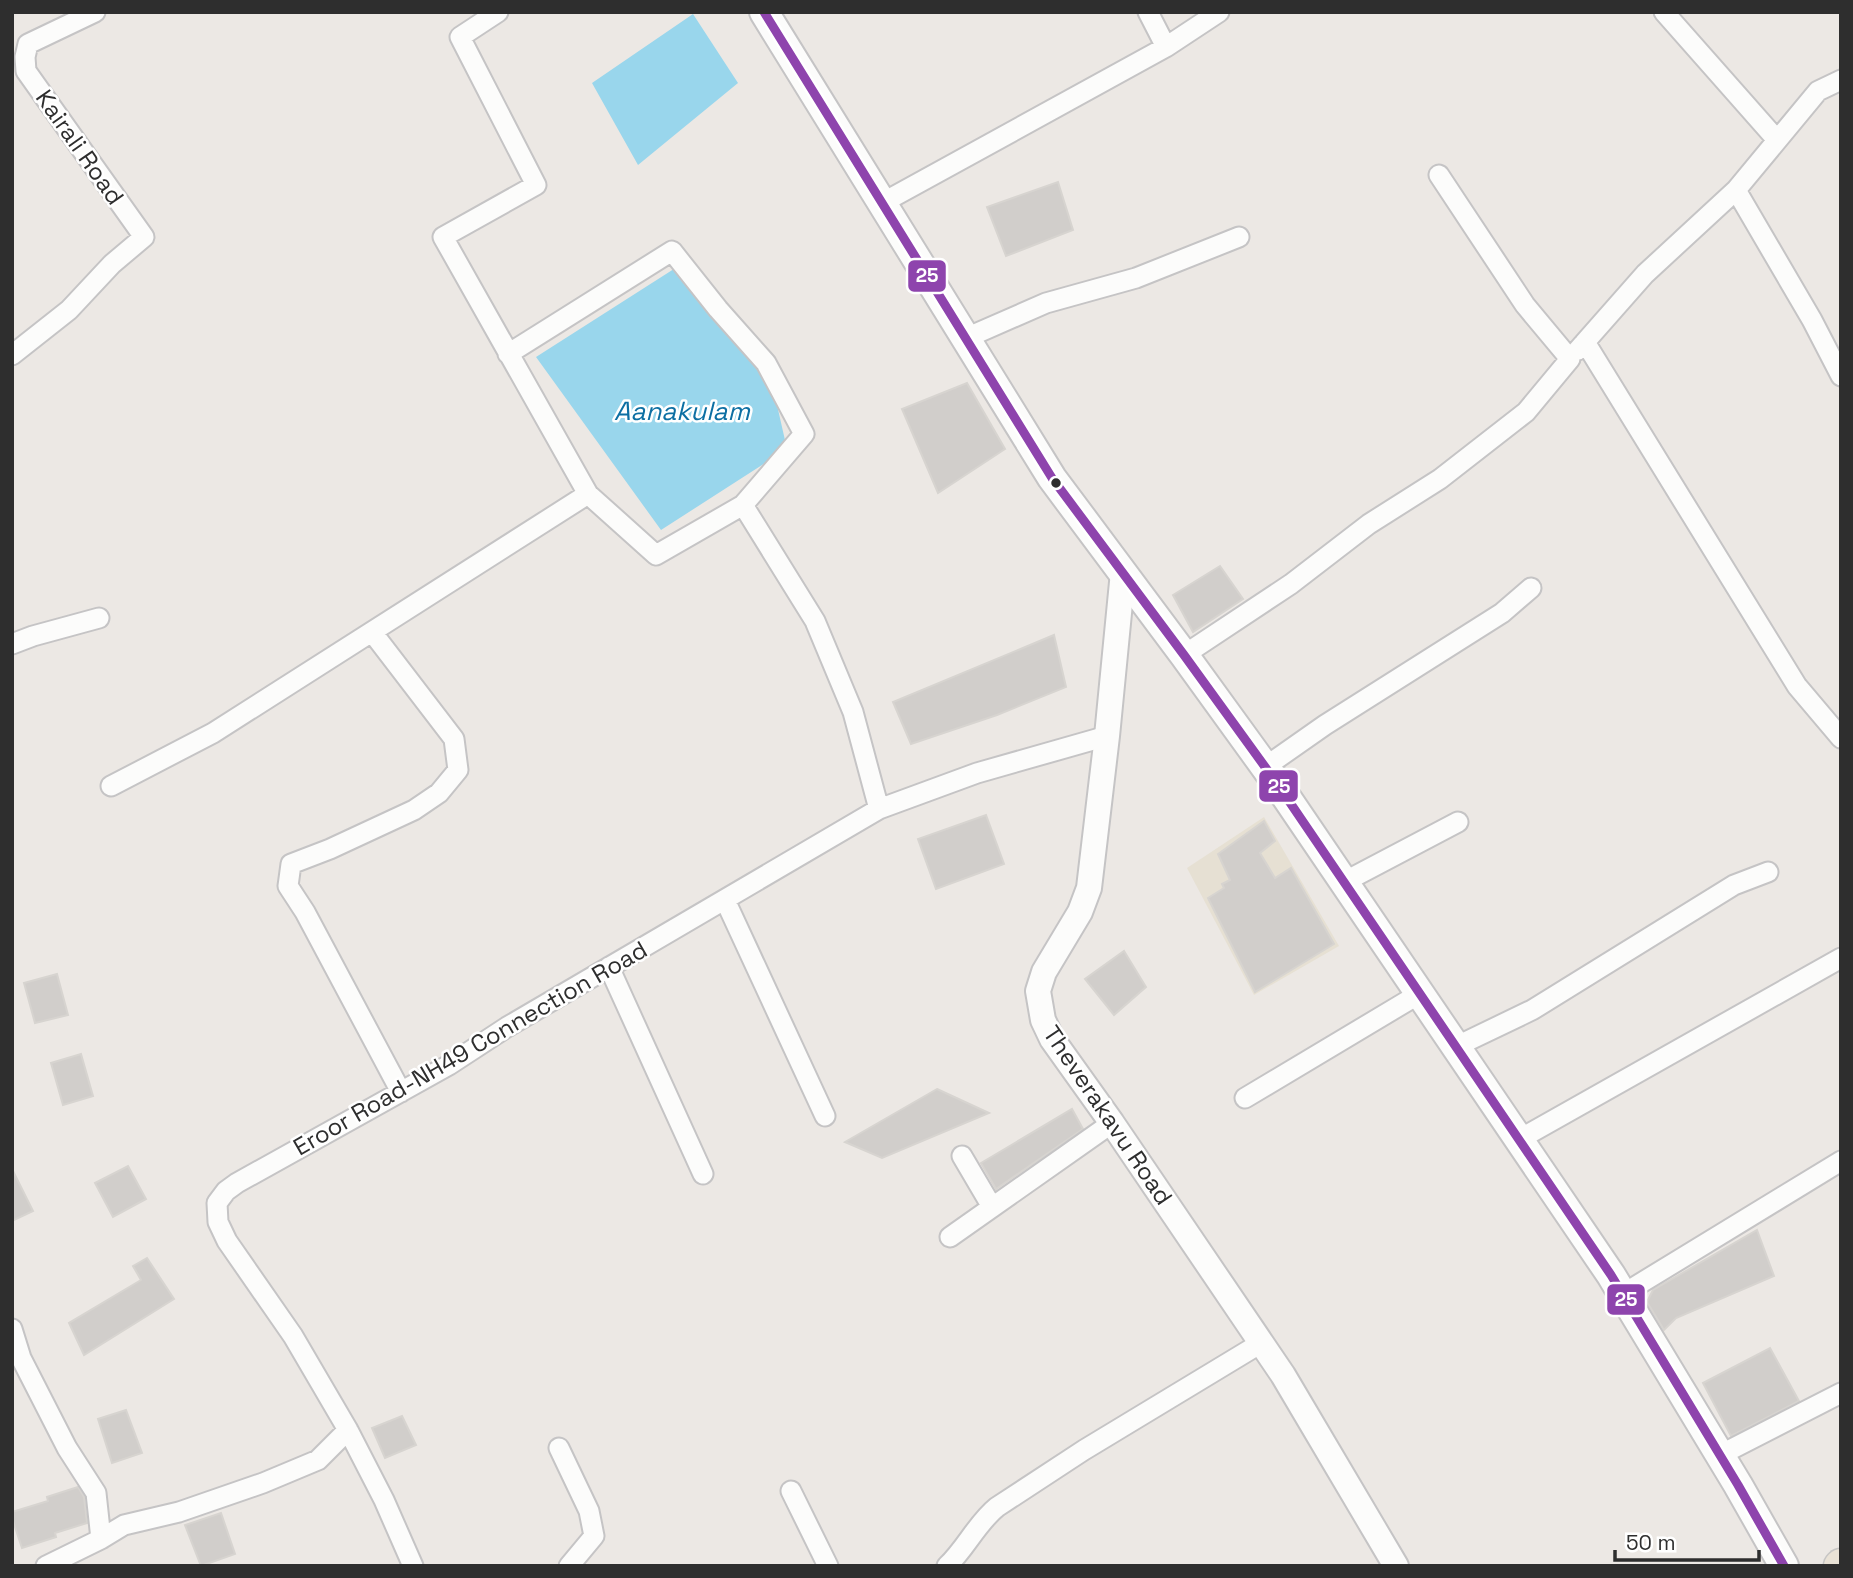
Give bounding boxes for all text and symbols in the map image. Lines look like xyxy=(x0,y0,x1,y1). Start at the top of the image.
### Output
street label: Kairali Road xyxy=(29,83,131,211)
line badge: 25 xyxy=(907,259,947,293)
text: 25 xyxy=(916,263,938,288)
water label: Aanakulam xyxy=(614,394,751,428)
unlabelled marker xyxy=(1049,476,1063,490)
line badge: 25 xyxy=(1258,769,1299,803)
text: 25 xyxy=(1268,774,1290,799)
street label: Eroor Road-NH49 Connection Road xyxy=(287,934,653,1162)
street label: Theverakavu Road xyxy=(1036,1019,1180,1211)
line badge: 25 xyxy=(1606,1283,1646,1316)
text: 25 xyxy=(1615,1287,1637,1312)
scale bar xyxy=(1615,1518,1758,1562)
text: 50 m xyxy=(1626,1529,1676,1556)

